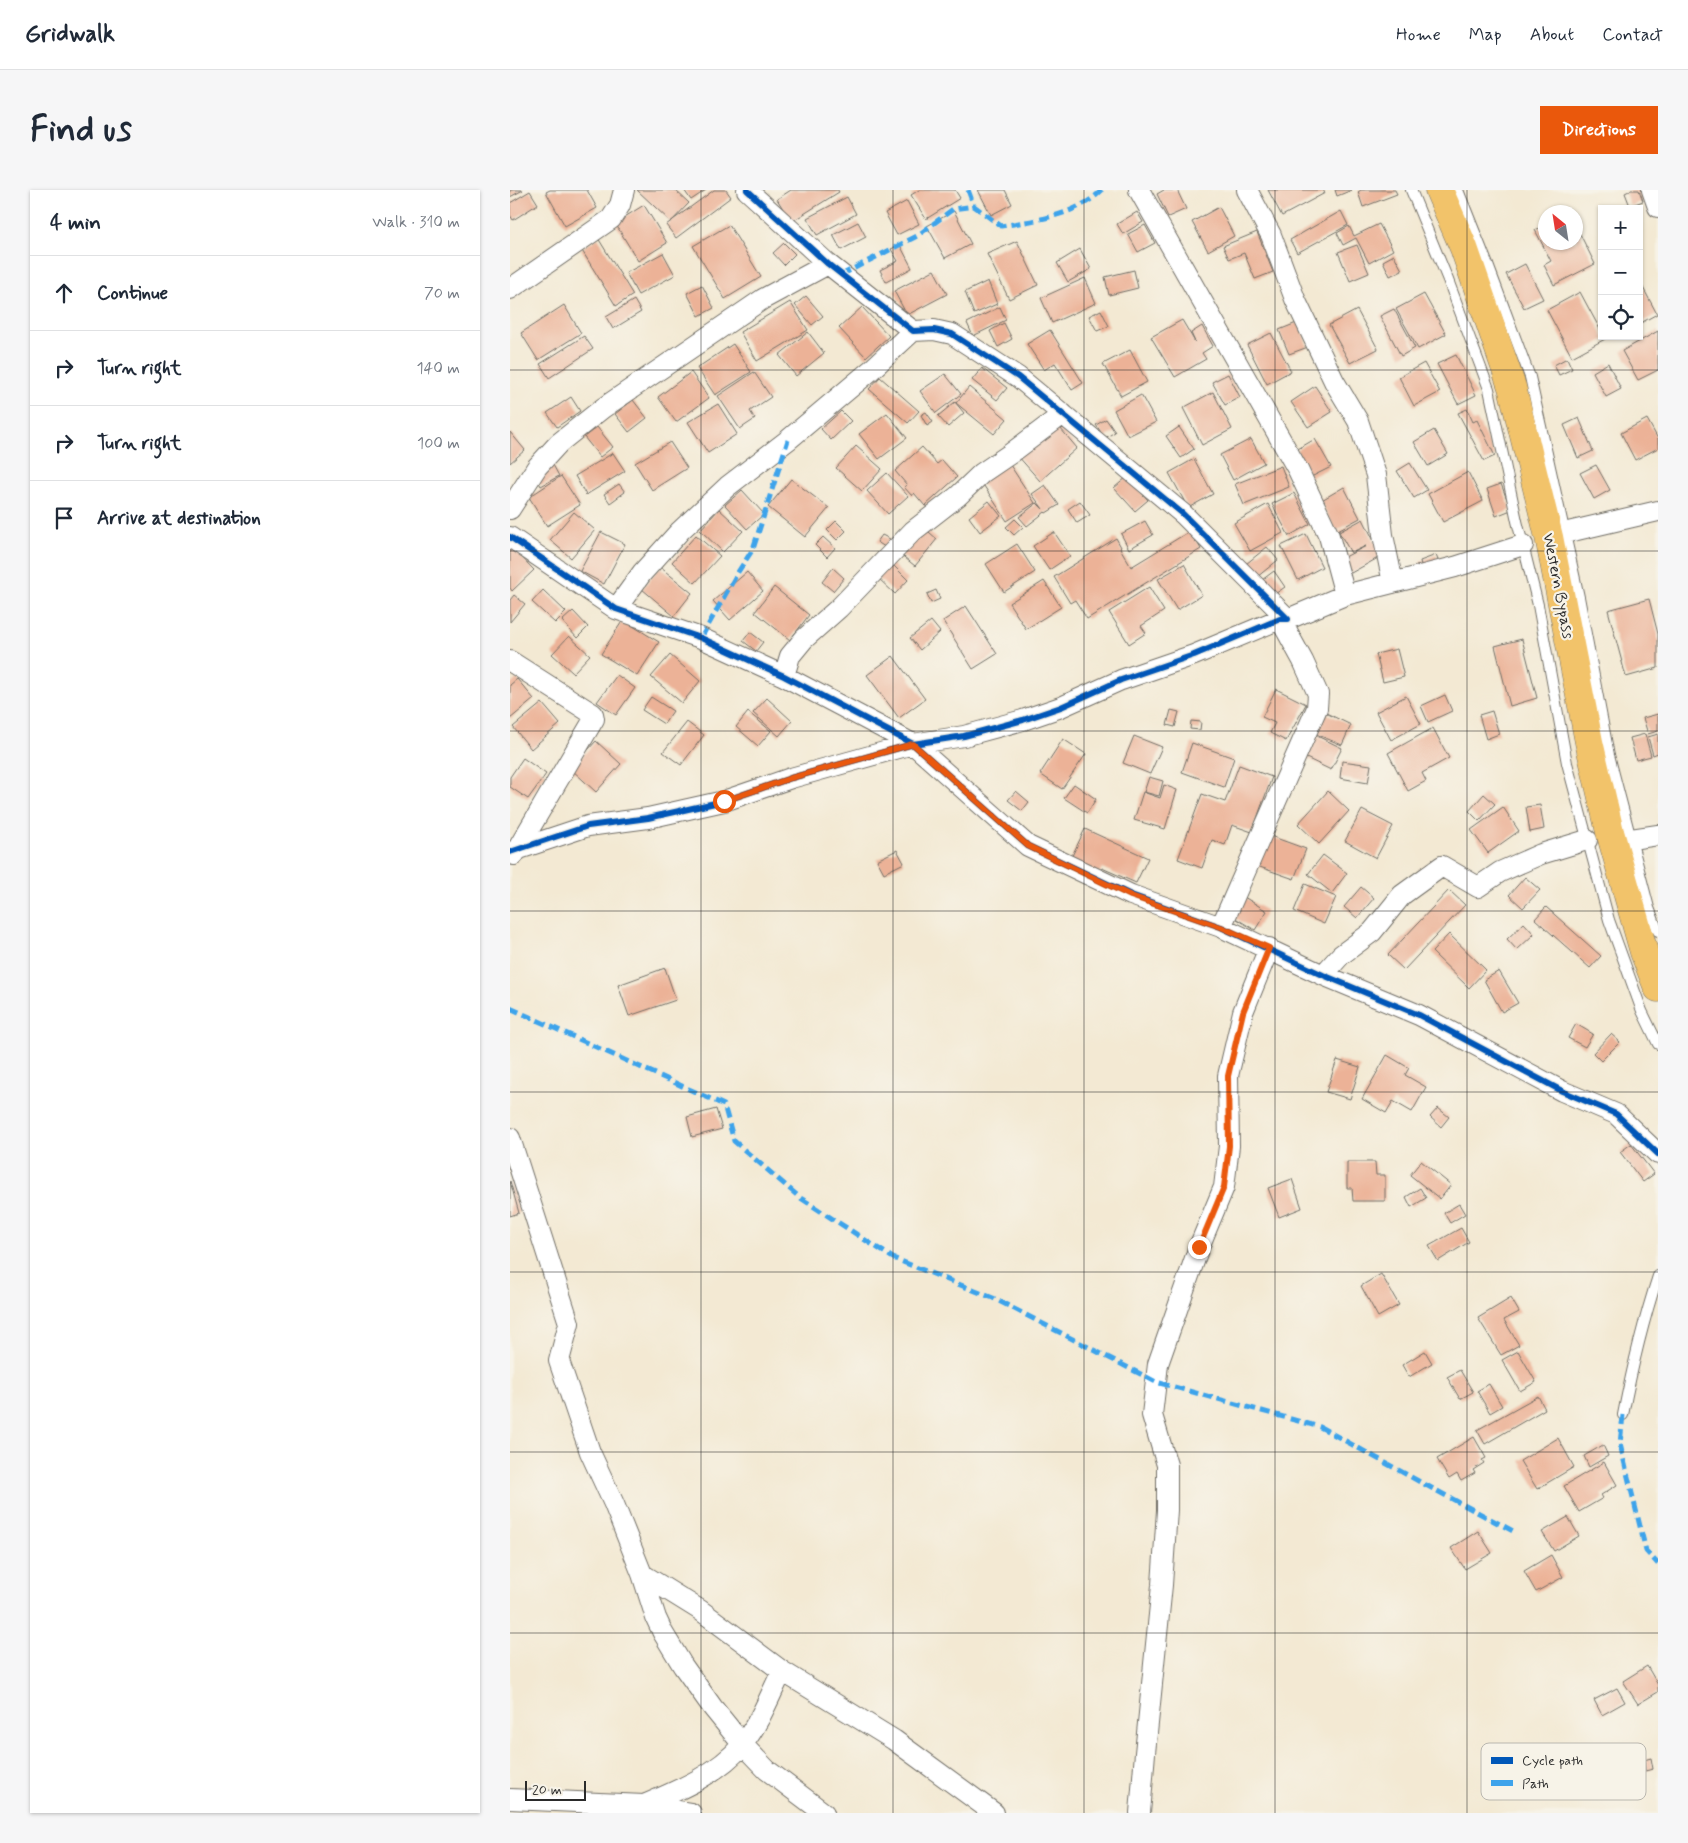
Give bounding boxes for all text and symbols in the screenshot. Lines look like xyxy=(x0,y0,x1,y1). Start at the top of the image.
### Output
text: Gridwalk xyxy=(25,19,115,50)
text: Home xyxy=(1396,23,1441,47)
text: Map xyxy=(1469,23,1502,47)
text: About xyxy=(1530,23,1574,47)
text: Contact xyxy=(1602,23,1663,47)
button: Directions xyxy=(1540,106,1658,154)
text: Find us xyxy=(30,107,132,153)
north arrow xyxy=(1538,205,1583,250)
map controls xyxy=(1598,205,1643,340)
button: + xyxy=(1598,205,1643,250)
text: 4 min xyxy=(50,209,101,237)
text: Walk · 310 m xyxy=(372,212,460,233)
button: − xyxy=(1598,250,1643,295)
icon: ahead xyxy=(50,279,78,307)
text: Continue xyxy=(97,281,168,306)
text: 70 m xyxy=(424,283,460,304)
button: locate xyxy=(1598,295,1643,340)
icon: right xyxy=(50,354,78,382)
text: Turn right xyxy=(97,356,181,381)
text: 140 m xyxy=(416,358,460,379)
icon: right xyxy=(50,429,78,457)
text: Turn right xyxy=(97,431,181,456)
text: 100 m xyxy=(417,433,460,454)
icon: arrive xyxy=(50,504,78,532)
text: Arrive at destination xyxy=(97,506,261,531)
street label: Western Bypass xyxy=(1537,531,1579,641)
route start xyxy=(713,790,736,813)
route end xyxy=(1188,1236,1211,1259)
legend xyxy=(1481,1743,1646,1800)
text: Cycle path xyxy=(1522,1752,1583,1770)
text: Path xyxy=(1522,1775,1549,1793)
scale bar xyxy=(525,1778,586,1801)
text: 20 m xyxy=(532,1781,562,1799)

